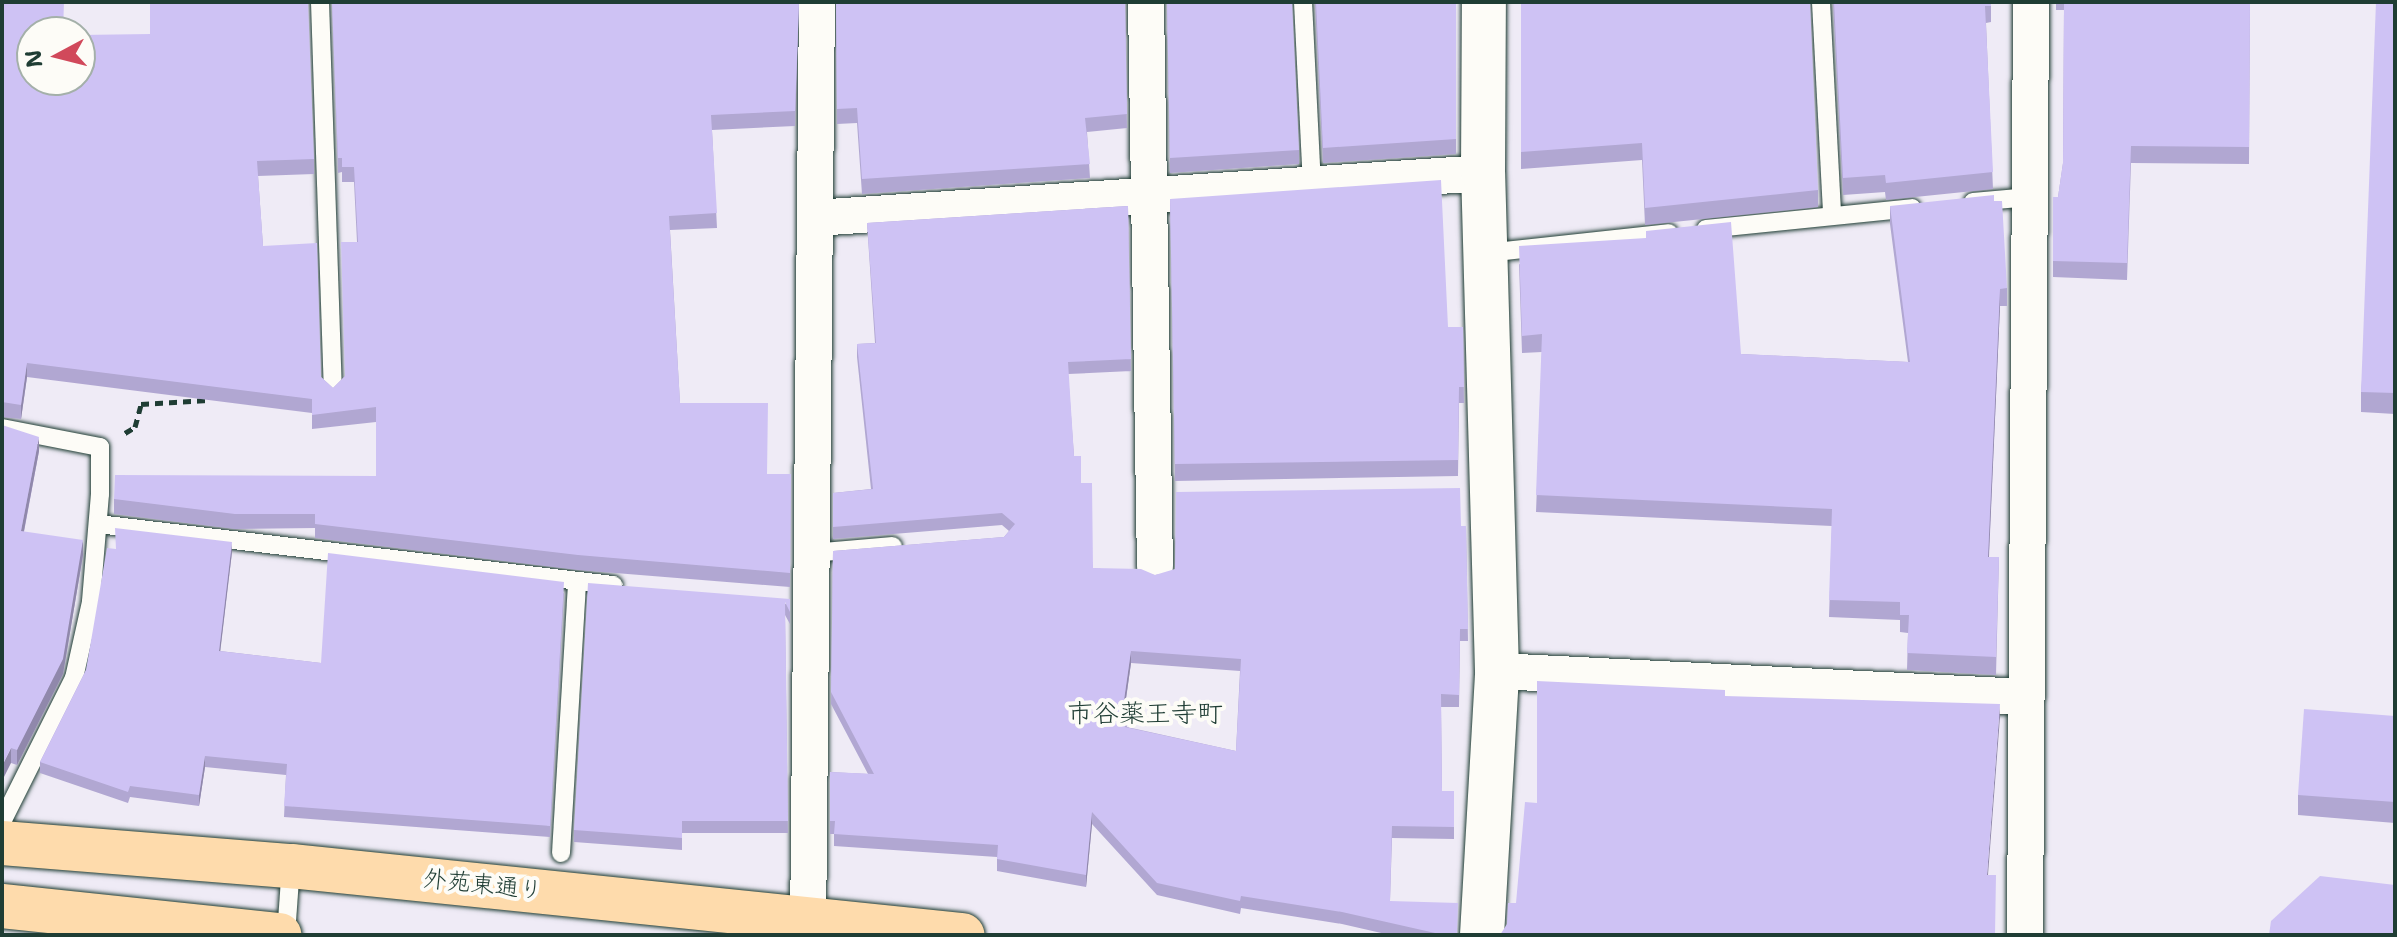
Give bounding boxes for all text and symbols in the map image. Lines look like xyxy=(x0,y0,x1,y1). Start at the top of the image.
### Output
north arrow xyxy=(16,16,96,96)
text: N xyxy=(18,48,49,69)
district label: 市谷薬王寺町 xyxy=(1067,697,1223,729)
street label: 外苑東通り xyxy=(422,864,544,906)

